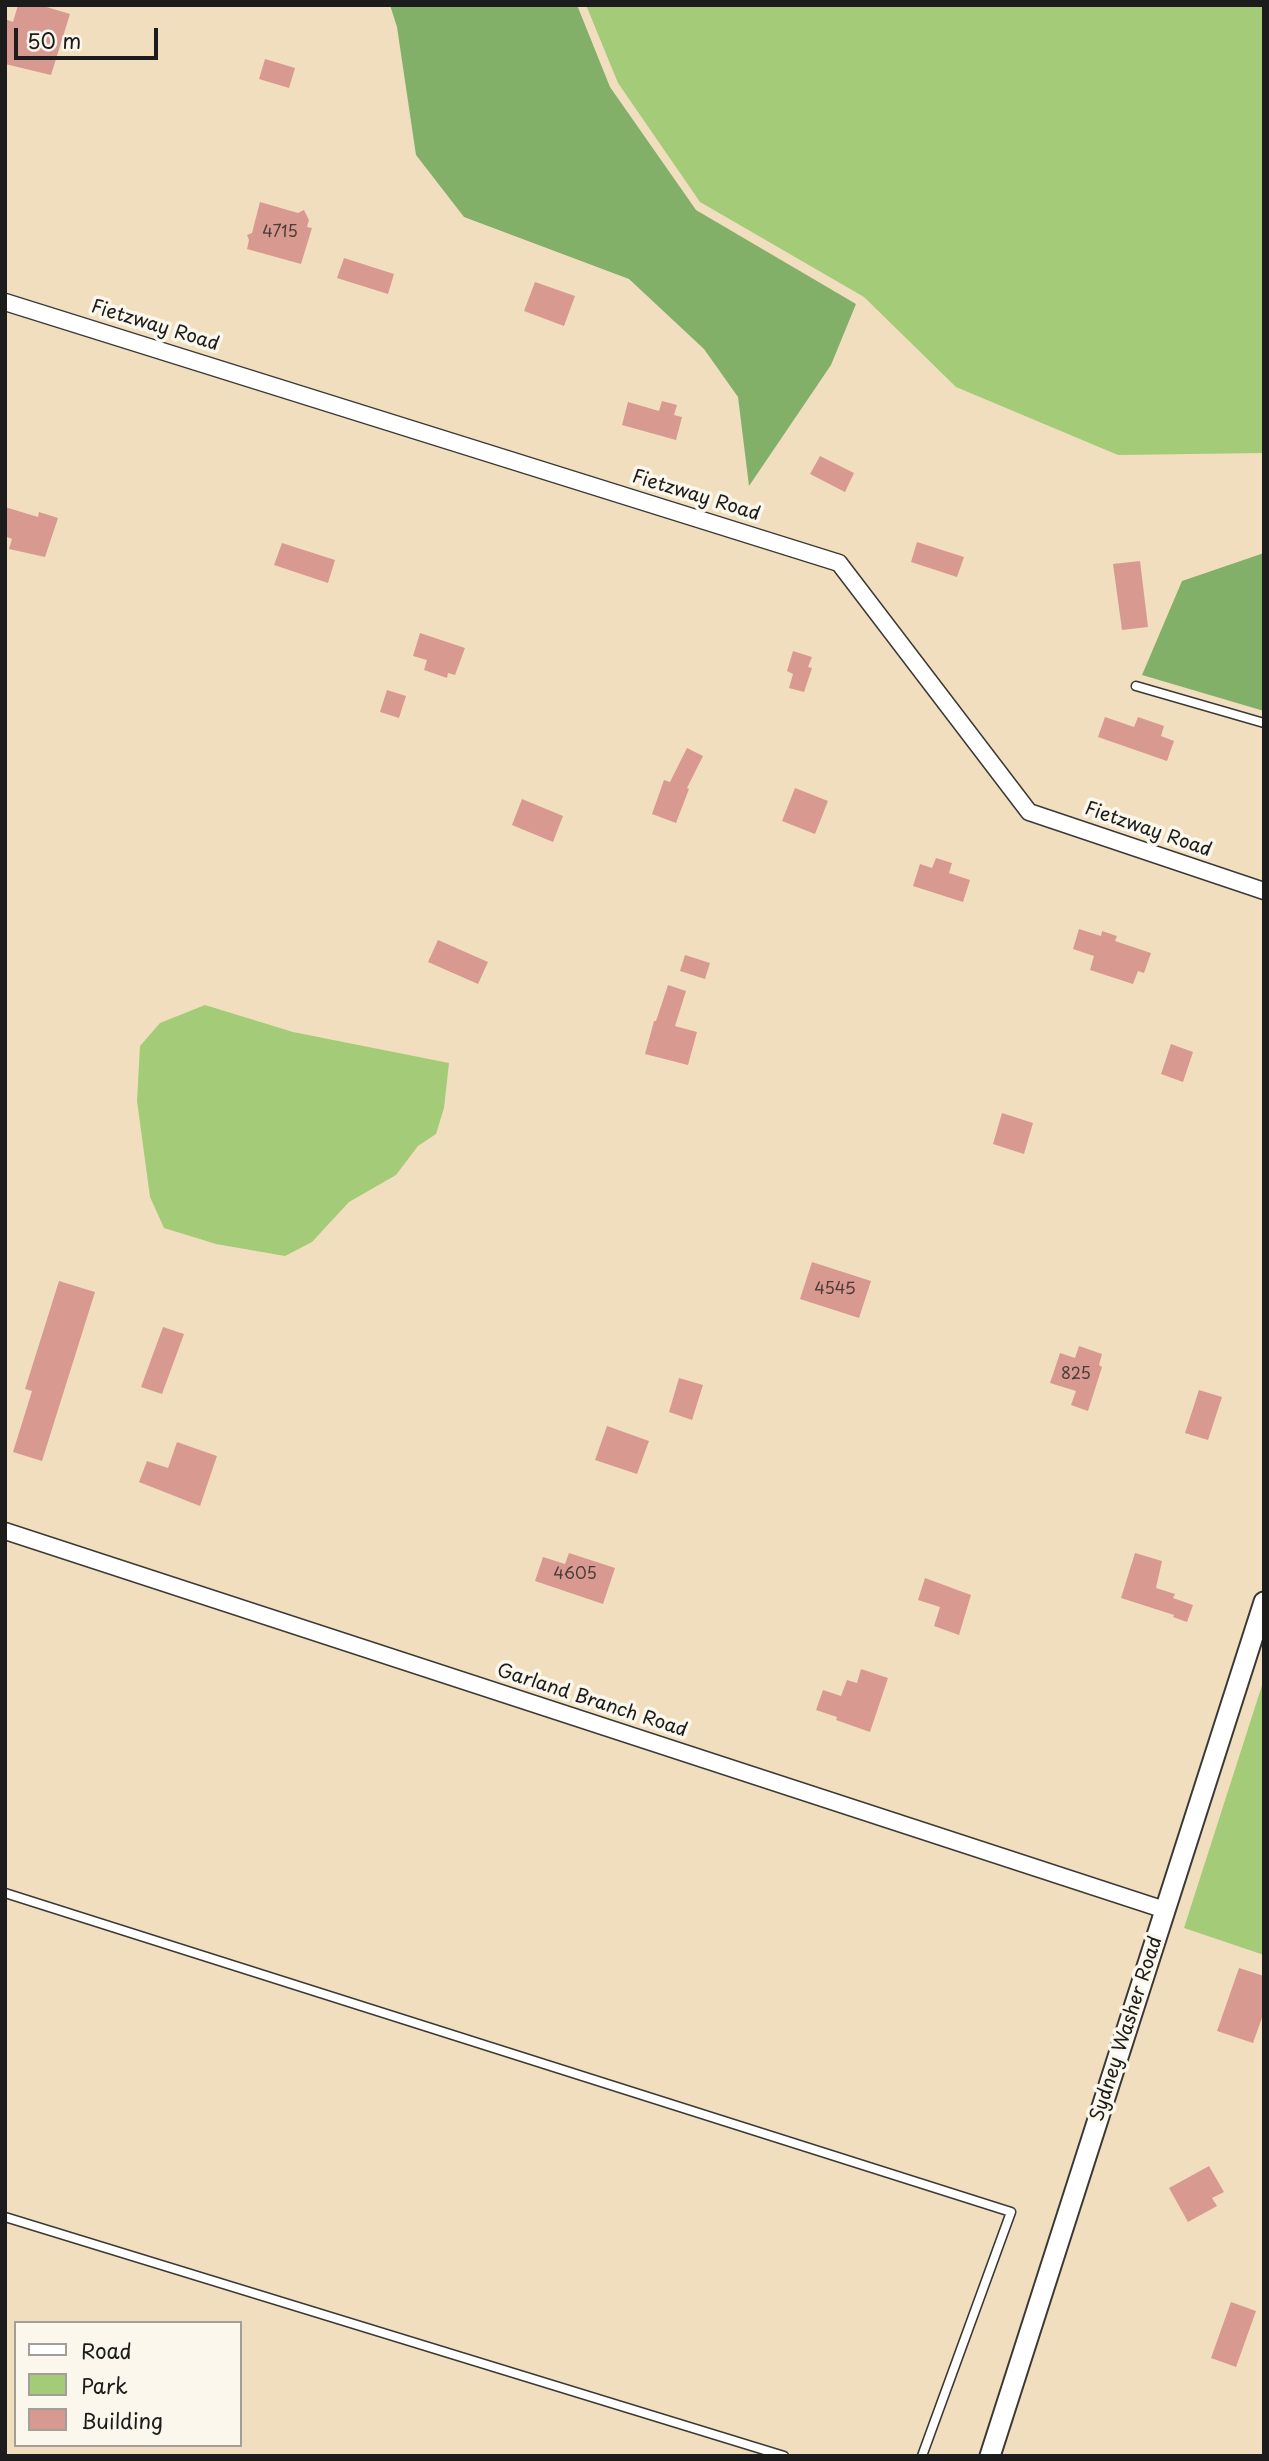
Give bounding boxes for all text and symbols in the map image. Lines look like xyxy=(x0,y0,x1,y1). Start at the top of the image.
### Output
scale bar xyxy=(18,14,161,58)
text: 50 m xyxy=(27,24,81,56)
house number: 4715 xyxy=(262,223,298,243)
street label: Fietzway Road xyxy=(88,296,222,356)
street label: Fietzway Road xyxy=(629,466,763,526)
street label: Fietzway Road xyxy=(1082,798,1214,862)
house number: 4545 xyxy=(814,1280,856,1300)
house number: 825 xyxy=(1061,1365,1091,1385)
house number: 4605 xyxy=(553,1565,597,1585)
street label: Garland Branch Road xyxy=(494,1659,690,1743)
street label: Sydney Washer Road xyxy=(1086,1934,1168,2124)
legend xyxy=(14,2321,242,2447)
text: Road xyxy=(81,2334,132,2366)
text: Park xyxy=(81,2369,128,2401)
text: Building xyxy=(81,2404,163,2436)

